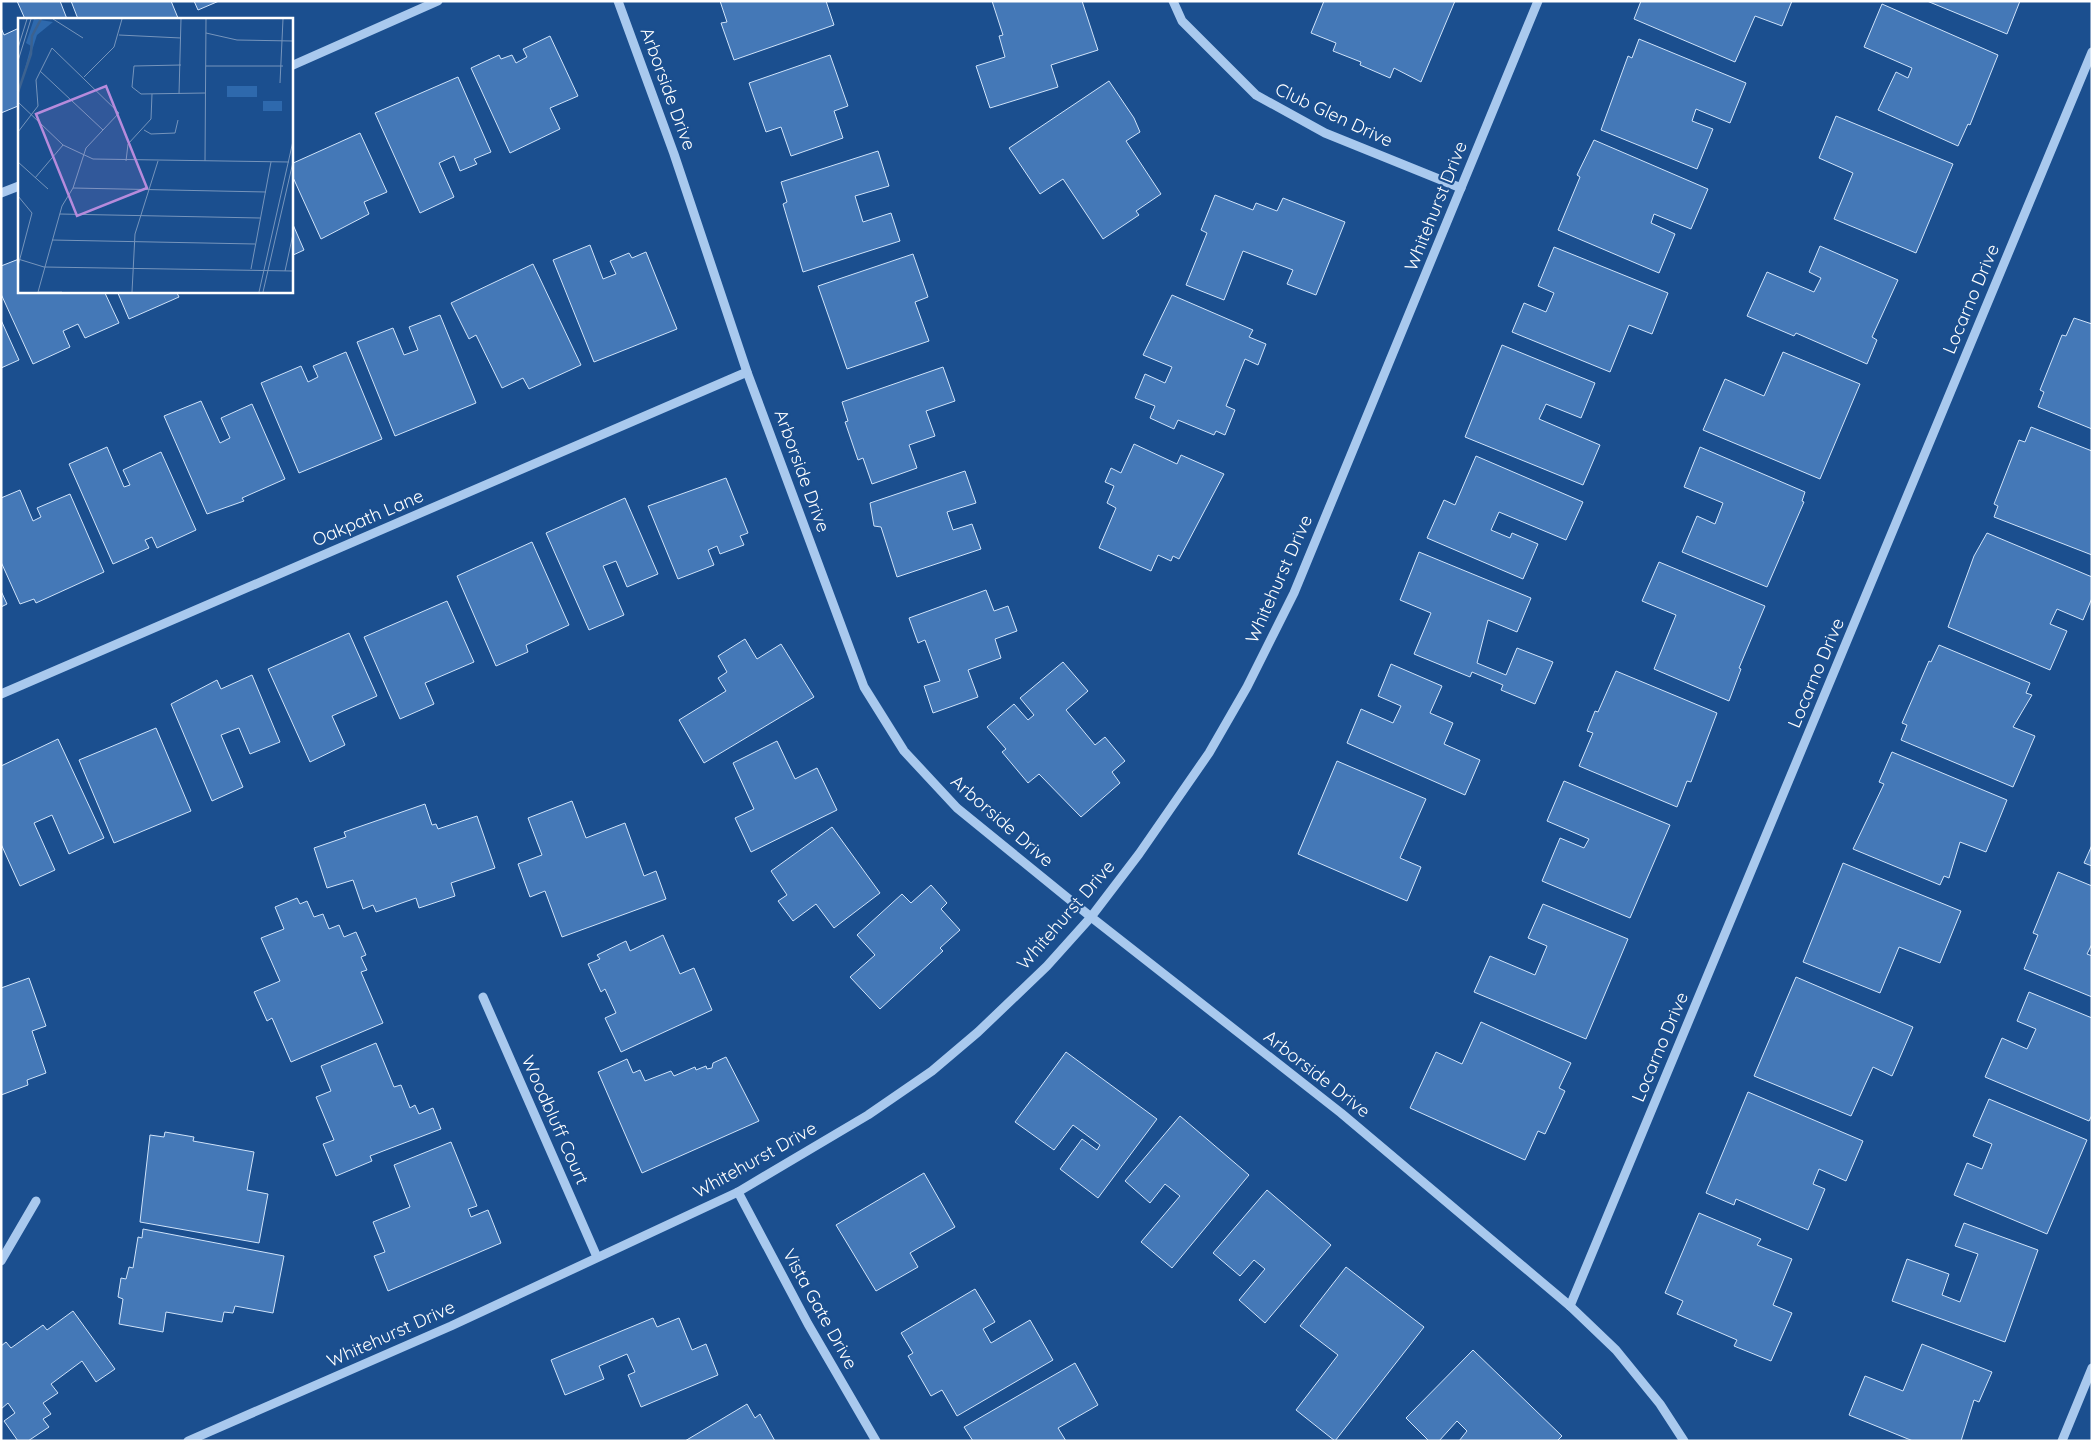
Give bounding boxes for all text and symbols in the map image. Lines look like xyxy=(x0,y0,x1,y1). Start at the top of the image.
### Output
inset map xyxy=(18,18,292,292)
street label: Arborside Drive xyxy=(636,24,701,153)
street label: Club Glen Drive xyxy=(1272,77,1397,152)
street label: Whitehurst Drive xyxy=(1399,138,1472,274)
street label: Locarno Drive xyxy=(1937,240,2004,357)
street label: Arborside Drive xyxy=(770,406,835,535)
street label: Oakpath Lane xyxy=(309,484,427,551)
street label: Whitehurst Drive xyxy=(1240,511,1317,646)
street label: Locarno Drive xyxy=(1782,614,1849,731)
street label: Arborside Drive xyxy=(946,770,1059,872)
street label: Whitehurst Drive xyxy=(1012,855,1120,974)
street label: Locarno Drive xyxy=(1626,988,1693,1105)
street label: Arborside Drive xyxy=(1259,1025,1375,1122)
street label: Woodbluff Court xyxy=(517,1052,594,1188)
street label: Whitehurst Drive xyxy=(689,1116,821,1203)
street label: Vista Gate Drive xyxy=(778,1244,863,1373)
street label: Whitehurst Drive xyxy=(323,1295,458,1372)

